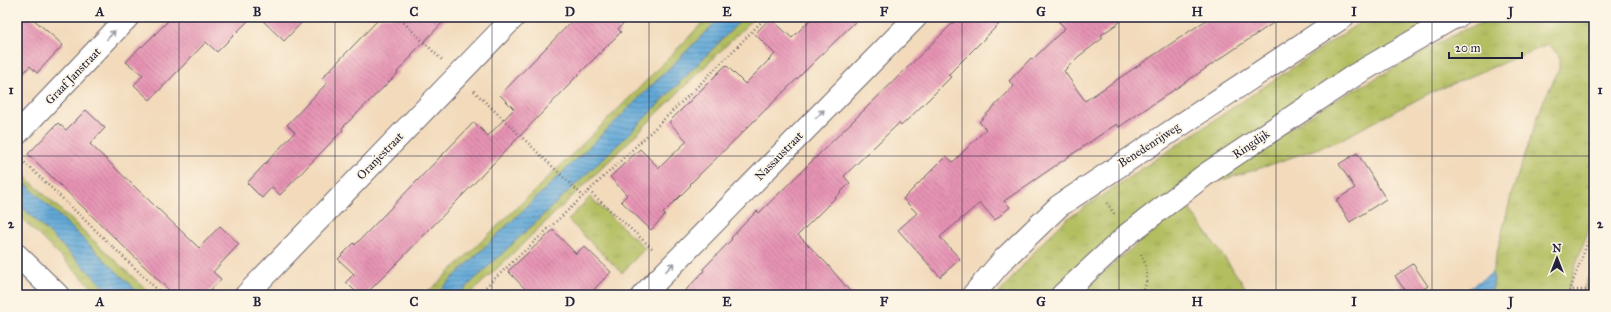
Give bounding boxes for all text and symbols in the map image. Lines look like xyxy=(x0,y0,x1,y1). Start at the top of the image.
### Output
text: A xyxy=(95,4,105,20)
text: B xyxy=(253,4,262,20)
text: C xyxy=(410,4,419,20)
text: D xyxy=(565,4,575,20)
text: E xyxy=(722,4,732,20)
text: F xyxy=(880,4,889,20)
text: G xyxy=(1036,4,1046,20)
text: H xyxy=(1191,4,1203,20)
text: I xyxy=(1351,4,1357,20)
text: J xyxy=(1506,4,1514,20)
one-way arrow xyxy=(106,30,116,40)
scale bar xyxy=(1449,34,1522,60)
text: 20 m xyxy=(1455,41,1481,55)
street label: Graaf Janstraat xyxy=(42,44,105,108)
text: 1 xyxy=(8,82,14,98)
text: 1 xyxy=(1597,82,1603,98)
one-way arrow xyxy=(815,109,825,119)
street label: Benedenrijweg xyxy=(1115,120,1183,171)
street label: Ringdijk xyxy=(1230,126,1273,162)
street label: Nassaustraat xyxy=(752,128,806,183)
street label: Oranjestraat xyxy=(354,129,407,183)
text: 2 xyxy=(8,216,15,232)
text: 2 xyxy=(1597,216,1604,232)
north arrow xyxy=(1537,238,1577,278)
text: N xyxy=(1552,242,1562,255)
one-way arrow xyxy=(665,262,675,272)
text: A xyxy=(95,294,105,310)
text: B xyxy=(253,294,262,310)
text: C xyxy=(410,294,419,310)
text: D xyxy=(565,294,575,310)
text: E xyxy=(722,294,732,310)
text: F xyxy=(880,294,889,310)
text: G xyxy=(1036,294,1046,310)
text: H xyxy=(1191,294,1203,310)
text: I xyxy=(1351,294,1357,310)
text: J xyxy=(1506,294,1514,310)

